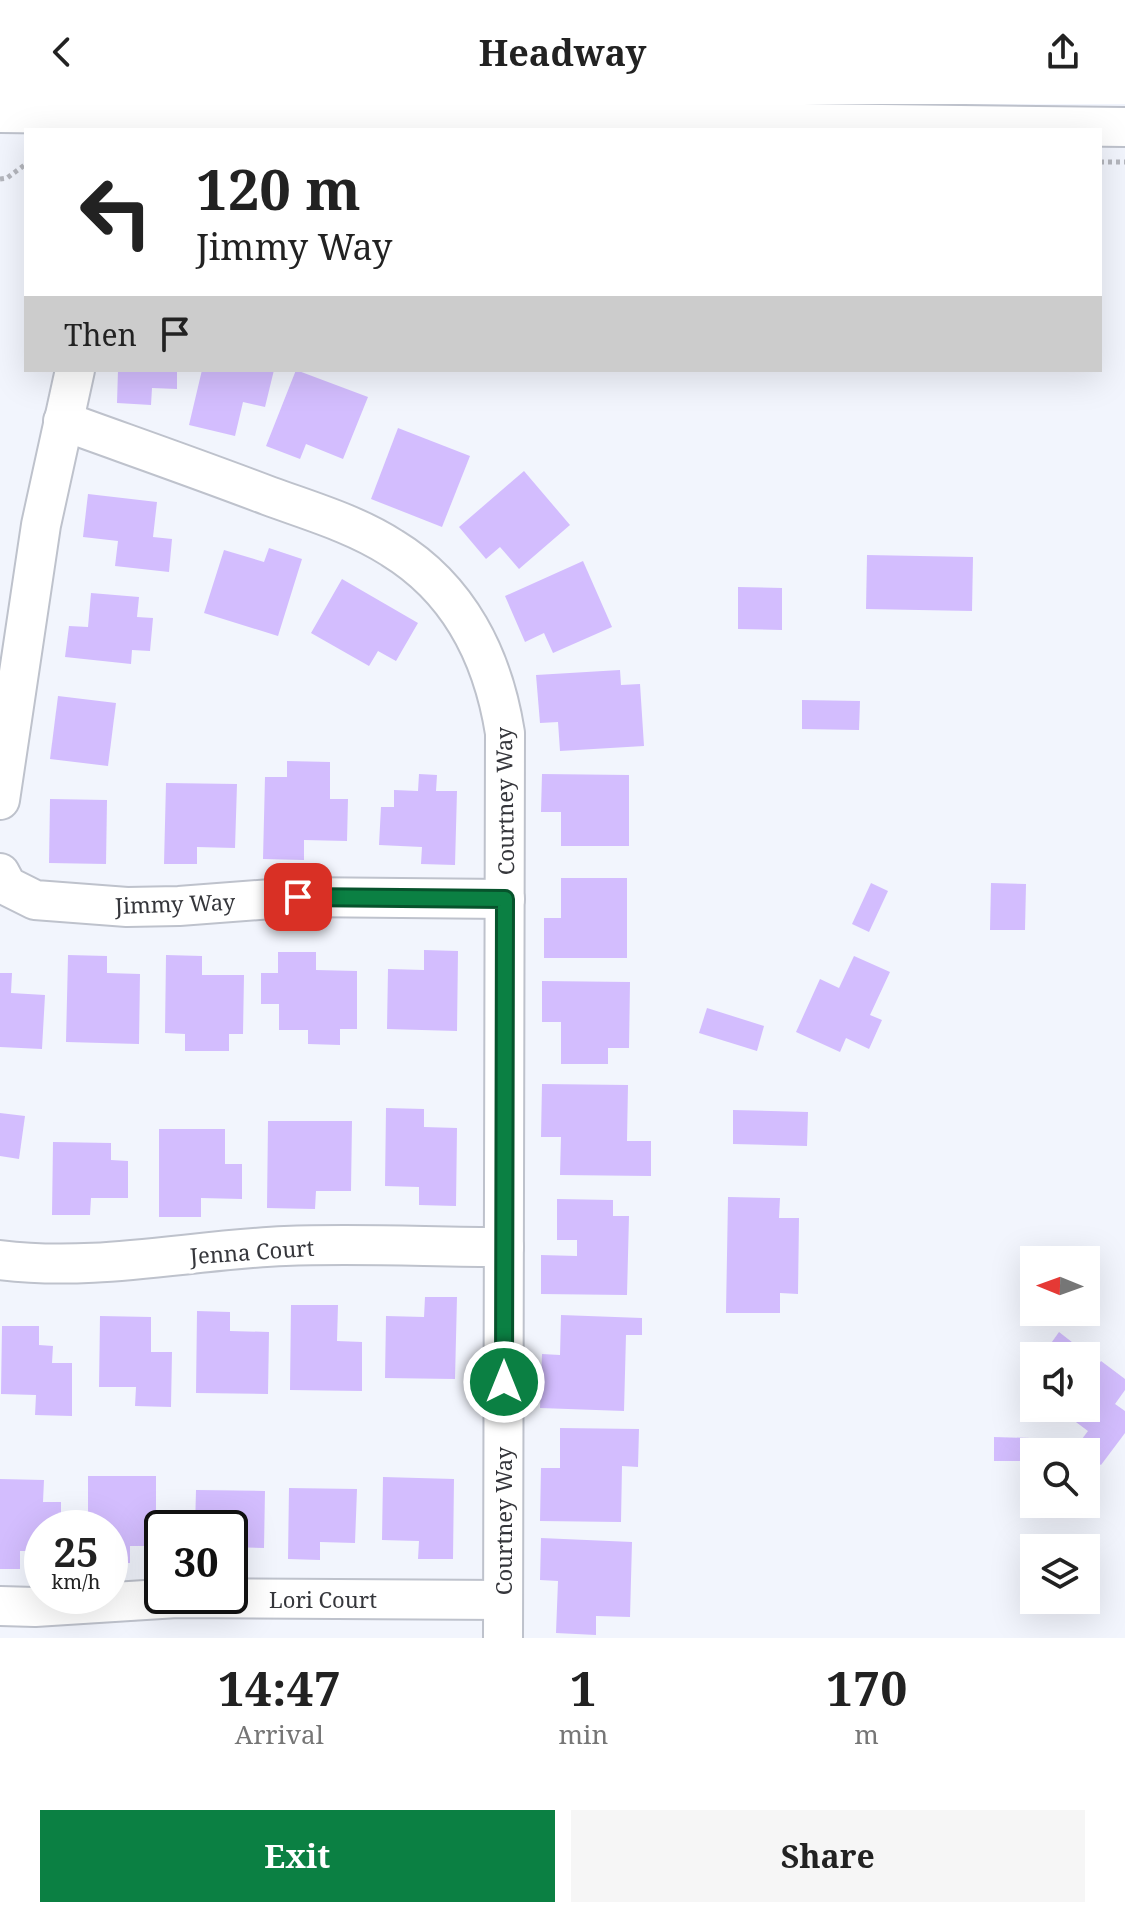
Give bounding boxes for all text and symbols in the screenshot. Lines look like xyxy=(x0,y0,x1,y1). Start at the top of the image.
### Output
text: Headway xyxy=(479,28,646,77)
icon: back xyxy=(40,30,84,74)
icon: share xyxy=(1041,30,1085,74)
text: 120 m xyxy=(196,150,361,226)
icon: left xyxy=(64,160,168,264)
text: Jimmy Way xyxy=(196,222,392,271)
icon: arrive xyxy=(153,312,197,356)
text: Then xyxy=(64,314,137,355)
street label: Courtney Way xyxy=(488,726,520,875)
pin xyxy=(264,863,332,931)
icon: arrive xyxy=(276,875,320,919)
street label: Jimmy Way xyxy=(113,886,236,920)
street label: Jenna Court xyxy=(188,1232,315,1270)
north arrow xyxy=(1020,1246,1100,1326)
map controls xyxy=(1020,1246,1100,1614)
position arrow xyxy=(462,1340,546,1424)
button: sound xyxy=(1020,1342,1100,1422)
button: search xyxy=(1020,1438,1100,1518)
street label: Courtney Way xyxy=(488,1446,518,1595)
speed limit sign: 30 xyxy=(144,1510,248,1614)
text: 25 xyxy=(53,1524,99,1579)
button: layers xyxy=(1020,1534,1100,1614)
text: km/h xyxy=(51,1568,101,1595)
street label: Lori Court xyxy=(269,1584,377,1614)
text: 14:47 xyxy=(218,1655,341,1720)
text: 1 xyxy=(570,1655,597,1720)
text: 170 xyxy=(826,1655,907,1720)
text: Arrival xyxy=(235,1716,324,1752)
text: min xyxy=(559,1716,608,1752)
text: m xyxy=(854,1716,879,1752)
button: Exit xyxy=(40,1810,555,1902)
button: Share xyxy=(571,1810,1085,1902)

